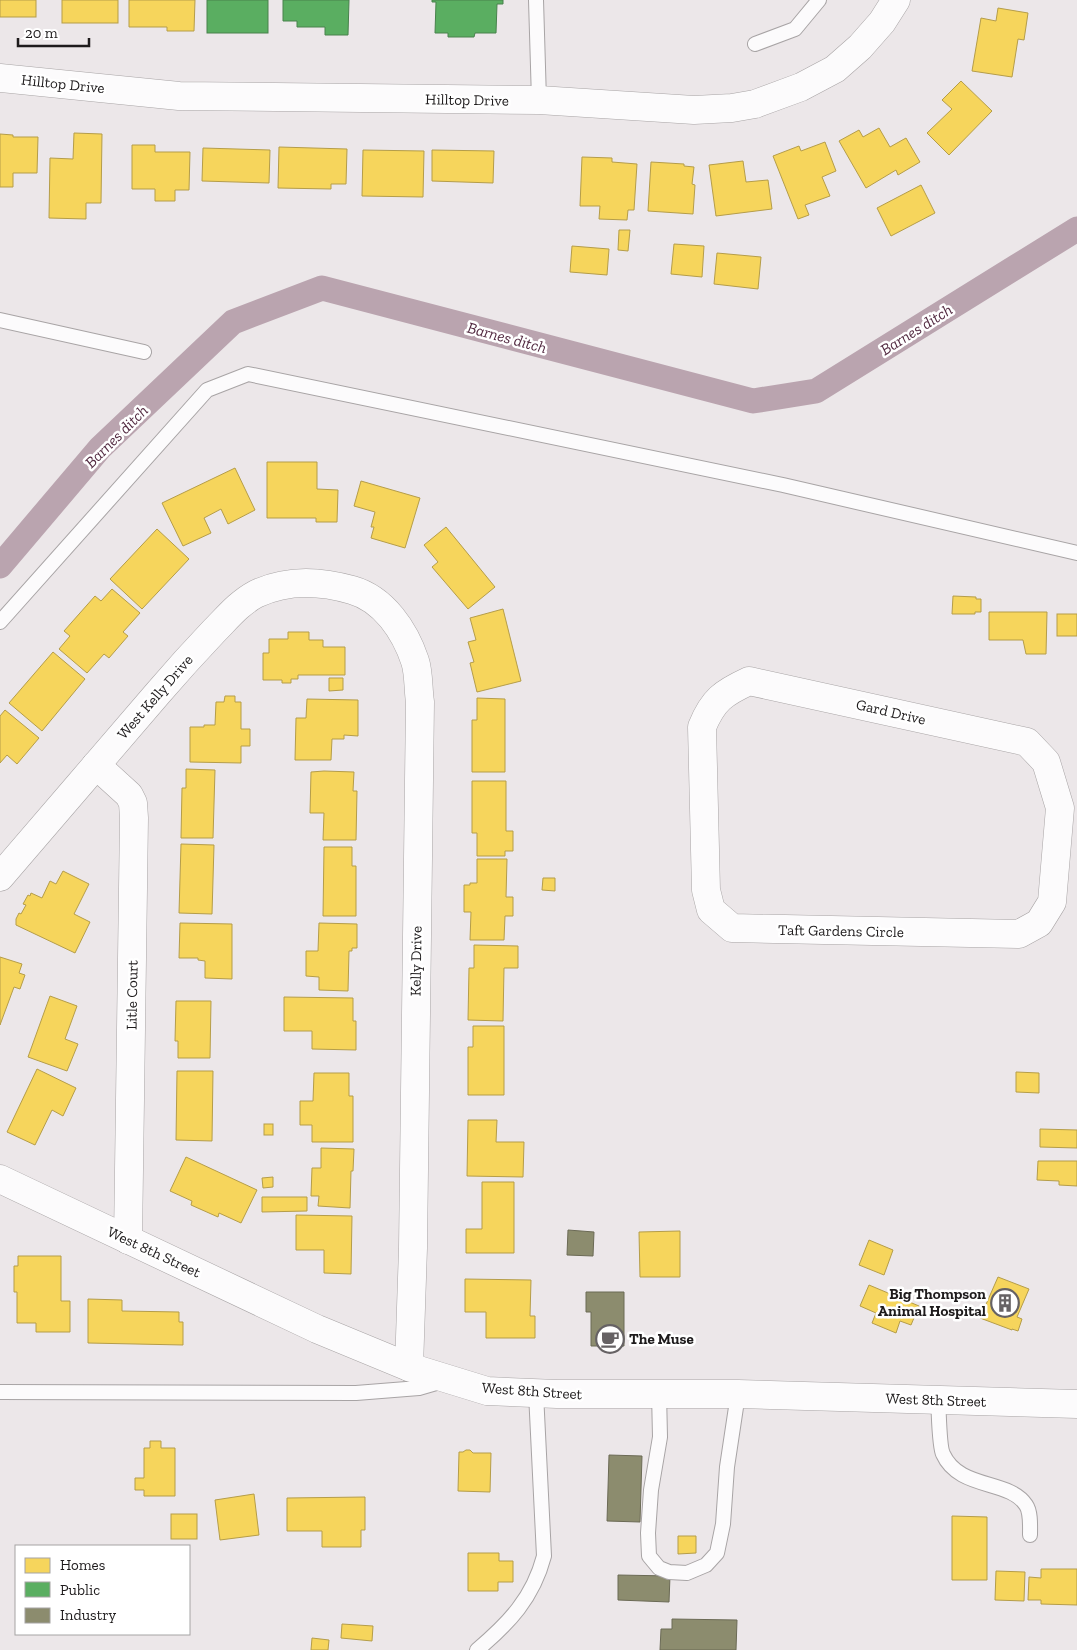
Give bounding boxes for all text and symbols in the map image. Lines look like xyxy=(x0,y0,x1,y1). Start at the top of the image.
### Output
scale bar xyxy=(18,15,89,47)
text: 20 m xyxy=(25,24,58,42)
street label: Hilltop Drive xyxy=(20,71,106,97)
street label: Hilltop Drive xyxy=(425,90,509,110)
water label: Barnes ditch xyxy=(877,300,956,359)
water label: Barnes ditch xyxy=(465,318,549,357)
water label: Barnes ditch xyxy=(81,401,152,472)
street label: West Kelly Drive xyxy=(113,651,197,743)
street label: Gard Drive xyxy=(854,695,928,729)
street label: Taft Gardens Circle xyxy=(778,921,904,941)
street label: Kelly Drive xyxy=(406,926,426,996)
street label: Litle Court xyxy=(122,959,142,1030)
street label: West 8th Street xyxy=(105,1223,204,1282)
place label: Big Thompson Animal Hospital xyxy=(878,1285,986,1320)
building icon: Big Thompson Animal Hospital xyxy=(990,1288,1020,1318)
cafe icon: The Muse xyxy=(595,1324,625,1354)
place label: The Muse xyxy=(629,1330,694,1348)
street label: West 8th Street xyxy=(481,1379,583,1404)
street label: West 8th Street xyxy=(885,1389,987,1411)
legend xyxy=(15,1545,190,1635)
text: Homes xyxy=(60,1556,105,1574)
text: Public xyxy=(60,1581,100,1599)
text: Industry xyxy=(60,1606,117,1624)

